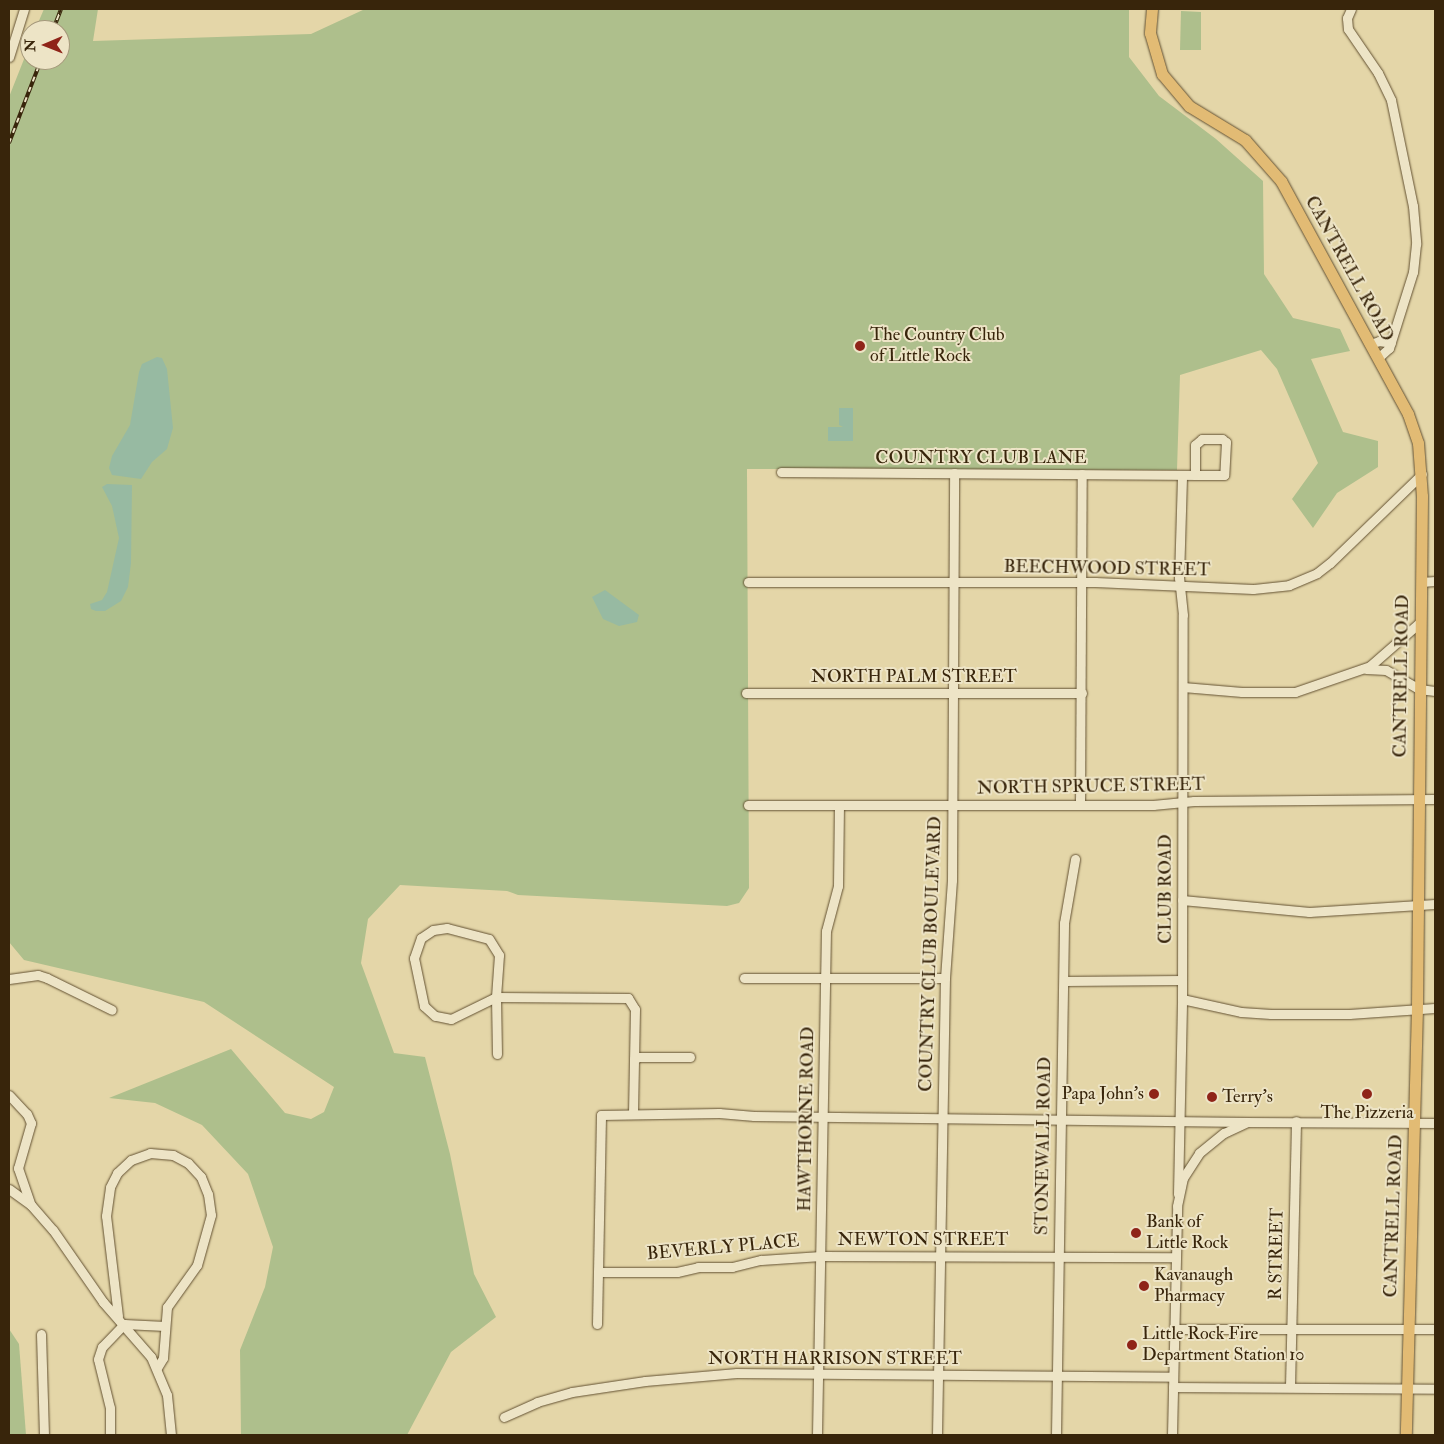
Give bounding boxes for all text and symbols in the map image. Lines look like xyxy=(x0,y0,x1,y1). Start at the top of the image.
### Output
north arrow xyxy=(20,20,70,70)
text: N xyxy=(22,39,39,52)
street label: CANTRELL ROAD xyxy=(1300,192,1398,346)
place label: The Country Club of Little Rock xyxy=(870,325,1005,368)
marker: The Country Club of Little Rock xyxy=(854,340,866,352)
street label: COUNTRY CLUB LANE xyxy=(875,447,1087,469)
street label: BEECHWOOD STREET xyxy=(1004,556,1210,582)
street label: CANTRELL ROAD xyxy=(1390,594,1414,758)
street label: NORTH PALM STREET xyxy=(811,666,1017,688)
street label: NORTH SPRUCE STREET xyxy=(977,774,1205,800)
street label: COUNTRY CLUB BOULEVARD xyxy=(915,816,947,1092)
street label: CLUB ROAD xyxy=(1155,834,1177,944)
street label: HAWTHORNE ROAD xyxy=(795,1026,819,1212)
street label: STONEWALL ROAD xyxy=(1032,1057,1056,1235)
place label: Papa John's xyxy=(1062,1083,1144,1105)
place label: Terry's xyxy=(1222,1086,1273,1108)
marker: Papa John's xyxy=(1148,1088,1160,1100)
marker: The Pizzeria xyxy=(1361,1088,1373,1100)
marker: Terry's xyxy=(1206,1091,1218,1103)
place label: The Pizzeria xyxy=(1320,1102,1414,1124)
street label: CANTRELL ROAD xyxy=(1380,1134,1408,1298)
street label: R STREET xyxy=(1265,1208,1289,1300)
place label: Bank of Little Rock xyxy=(1146,1212,1228,1254)
marker: Bank of Little Rock xyxy=(1130,1227,1142,1239)
street label: NEWTON STREET xyxy=(838,1229,1008,1251)
street label: BEVERLY PLACE xyxy=(646,1231,800,1265)
place label: Kavanaugh Pharmacy xyxy=(1154,1265,1233,1308)
marker: Kavanaugh Pharmacy xyxy=(1138,1280,1150,1292)
place label: Little Rock Fire Department Station 10 xyxy=(1142,1324,1305,1366)
marker: Little Rock Fire Department Station 10 xyxy=(1126,1339,1138,1351)
street label: NORTH HARRISON STREET xyxy=(708,1348,962,1370)

